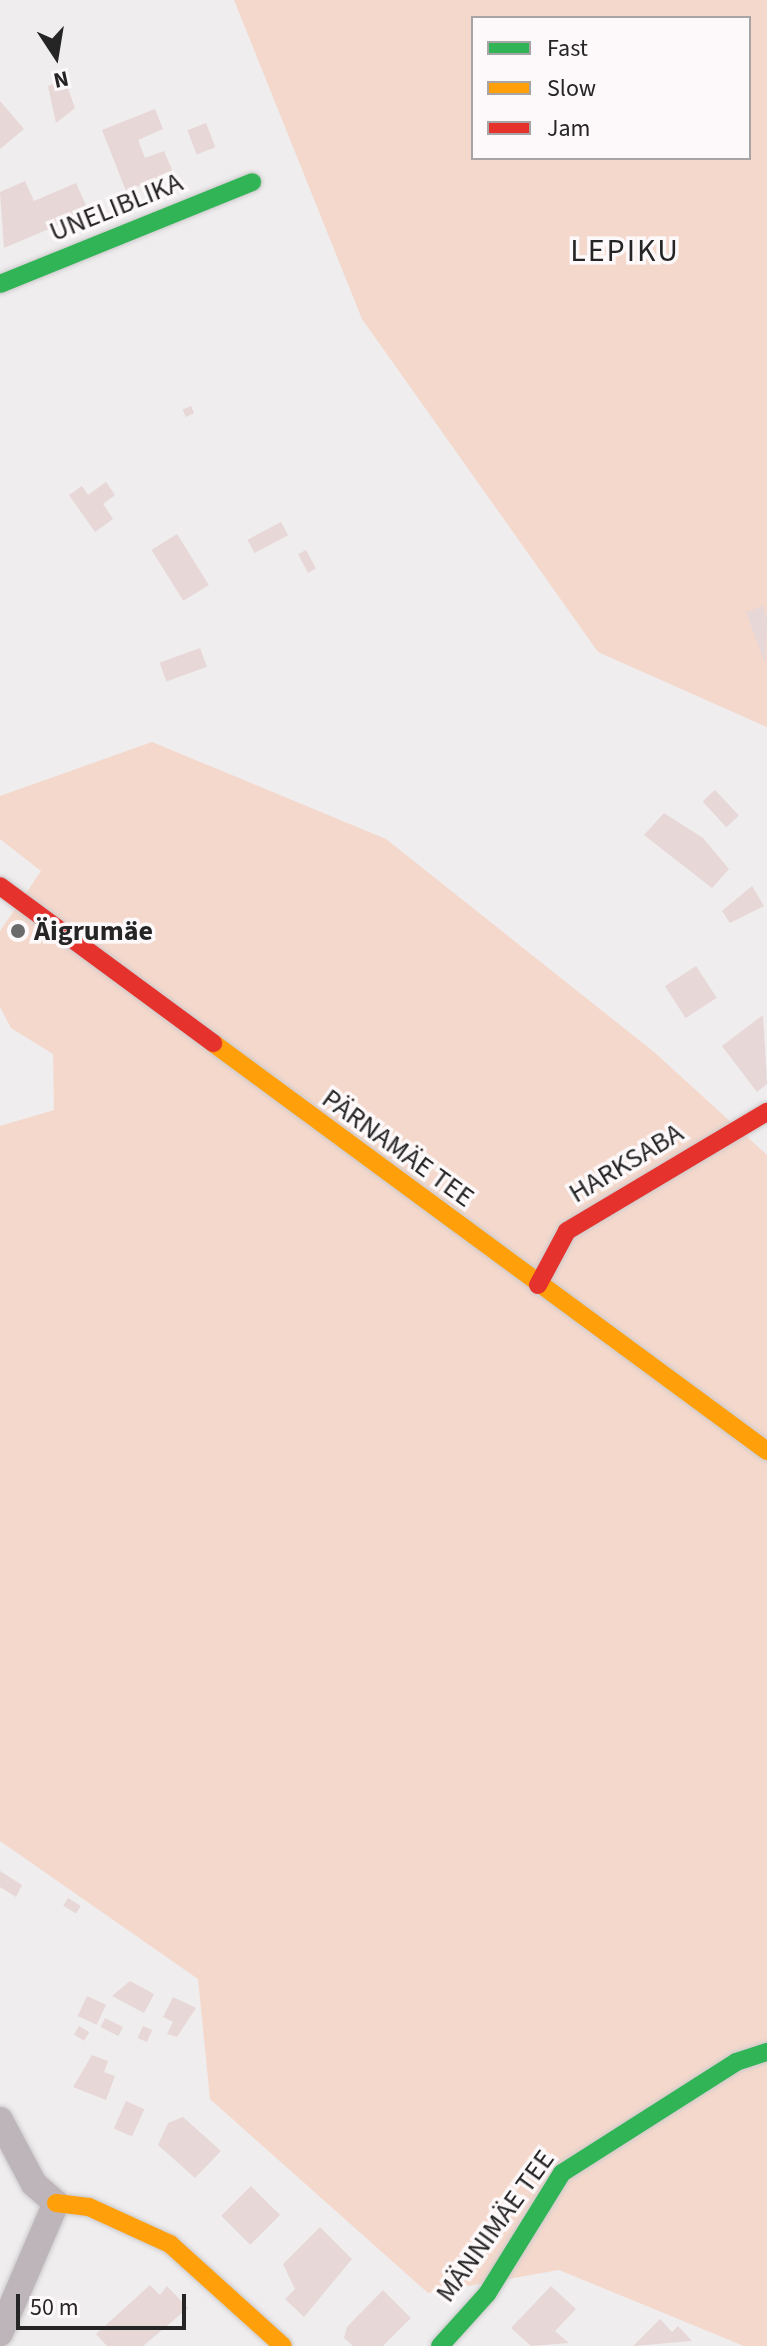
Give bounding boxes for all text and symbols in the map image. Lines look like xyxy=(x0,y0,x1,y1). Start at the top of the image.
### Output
north arrow xyxy=(16,16,96,96)
legend xyxy=(471,16,751,160)
text: Fast xyxy=(547,31,588,66)
text: N xyxy=(51,62,71,97)
text: Slow xyxy=(547,71,596,106)
text: Jam xyxy=(547,111,591,146)
street label: UNELIBLIKA xyxy=(45,165,187,249)
district label: LEPIKU xyxy=(570,232,680,270)
place label: Äigrumäe xyxy=(34,914,153,948)
marker: Äigrumäe xyxy=(9,922,27,940)
street label: PÄRNAMÄE TEE xyxy=(316,1082,480,1214)
street label: HARKSABA xyxy=(563,1116,689,1210)
street label: MÄNNIMÄE TEE xyxy=(429,2143,561,2309)
scale bar xyxy=(20,2278,190,2328)
text: 50 m xyxy=(30,2290,79,2325)

